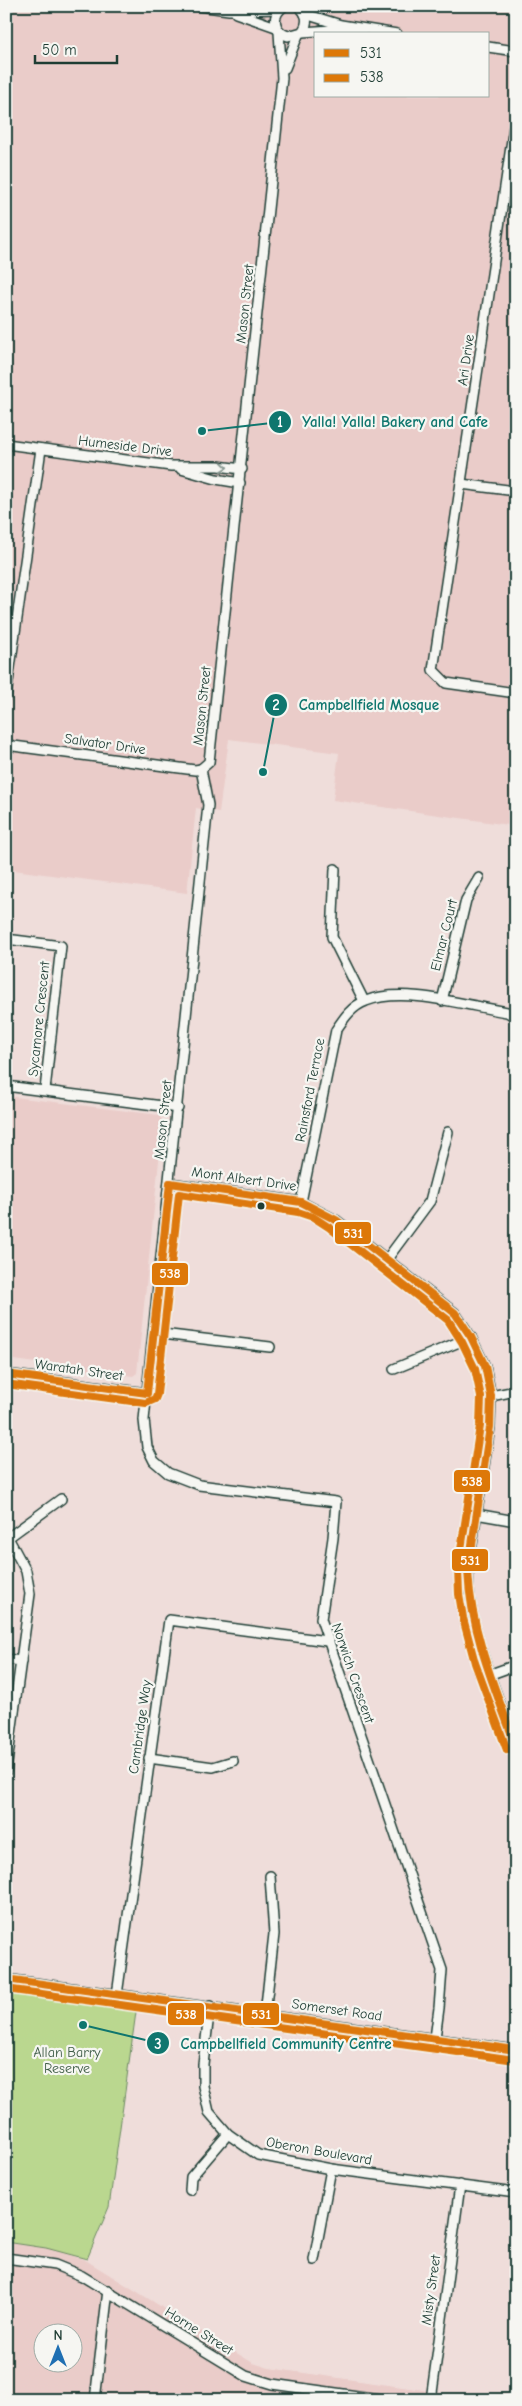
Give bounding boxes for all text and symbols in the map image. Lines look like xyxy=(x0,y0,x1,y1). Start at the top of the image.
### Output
scale bar xyxy=(35,32,118,64)
legend xyxy=(314,32,490,98)
text: 50 m xyxy=(42,41,77,59)
text: 531 xyxy=(360,44,382,62)
text: 538 xyxy=(360,68,383,86)
street label: Mason Street xyxy=(232,263,258,344)
street label: Ari Drive xyxy=(454,333,478,387)
callout: Yalla! Yalla! Bakery and Cafe xyxy=(267,407,498,437)
text: 1 xyxy=(277,413,283,431)
text: Yalla! Yalla! Bakery and Cafe xyxy=(302,413,488,431)
street label: Humeside Drive xyxy=(77,432,173,460)
one-way arrow xyxy=(220,461,228,472)
street label: Mason Street xyxy=(189,665,215,746)
callout: Campbellfield Mosque xyxy=(263,690,449,720)
text: 2 xyxy=(272,696,280,714)
text: Campbellfield Mosque xyxy=(299,696,439,714)
street label: Salvator Drive xyxy=(63,730,147,758)
street label: Elmar Court xyxy=(427,896,461,973)
street label: Sycamore Crescent xyxy=(24,959,54,1078)
street label: Rainsford Terrace xyxy=(292,1037,328,1143)
street label: Mason Street xyxy=(150,1079,176,1160)
street label: Mont Albert Drive xyxy=(191,1163,297,1195)
unlabelled marker xyxy=(256,1201,266,1211)
line badge: 531 xyxy=(334,1221,372,1245)
text: 531 xyxy=(343,1225,363,1242)
line badge: 538 xyxy=(151,1262,189,1286)
text: 538 xyxy=(159,1265,181,1282)
street label: Waratah Street xyxy=(34,1355,125,1385)
line badge: 538 xyxy=(453,1469,491,1493)
text: 538 xyxy=(461,1473,483,1490)
line badge: 531 xyxy=(451,1548,489,1572)
text: 531 xyxy=(460,1552,480,1569)
street label: Norwich Crescent xyxy=(328,1621,378,1726)
street label: Cambridge Way xyxy=(125,1678,155,1775)
street label: Somerset Road xyxy=(291,1995,383,2025)
line badge: 538 xyxy=(167,2002,205,2026)
line badge: 531 xyxy=(242,2002,280,2026)
text: 538 xyxy=(175,2006,197,2023)
text: 531 xyxy=(251,2006,271,2023)
callout: Campbellfield Community Centre xyxy=(146,2028,402,2058)
text: 3 xyxy=(154,2035,162,2053)
text: Campbellfield Community Centre xyxy=(181,2035,392,2053)
park label: Allan Barry Reserve xyxy=(33,2044,101,2077)
street label: Oberon Boulevard xyxy=(265,2133,373,2169)
street label: Misty Street xyxy=(418,2253,444,2326)
street label: Horne Street xyxy=(162,2303,237,2359)
north arrow xyxy=(32,2324,82,2374)
text: N xyxy=(53,2327,63,2344)

